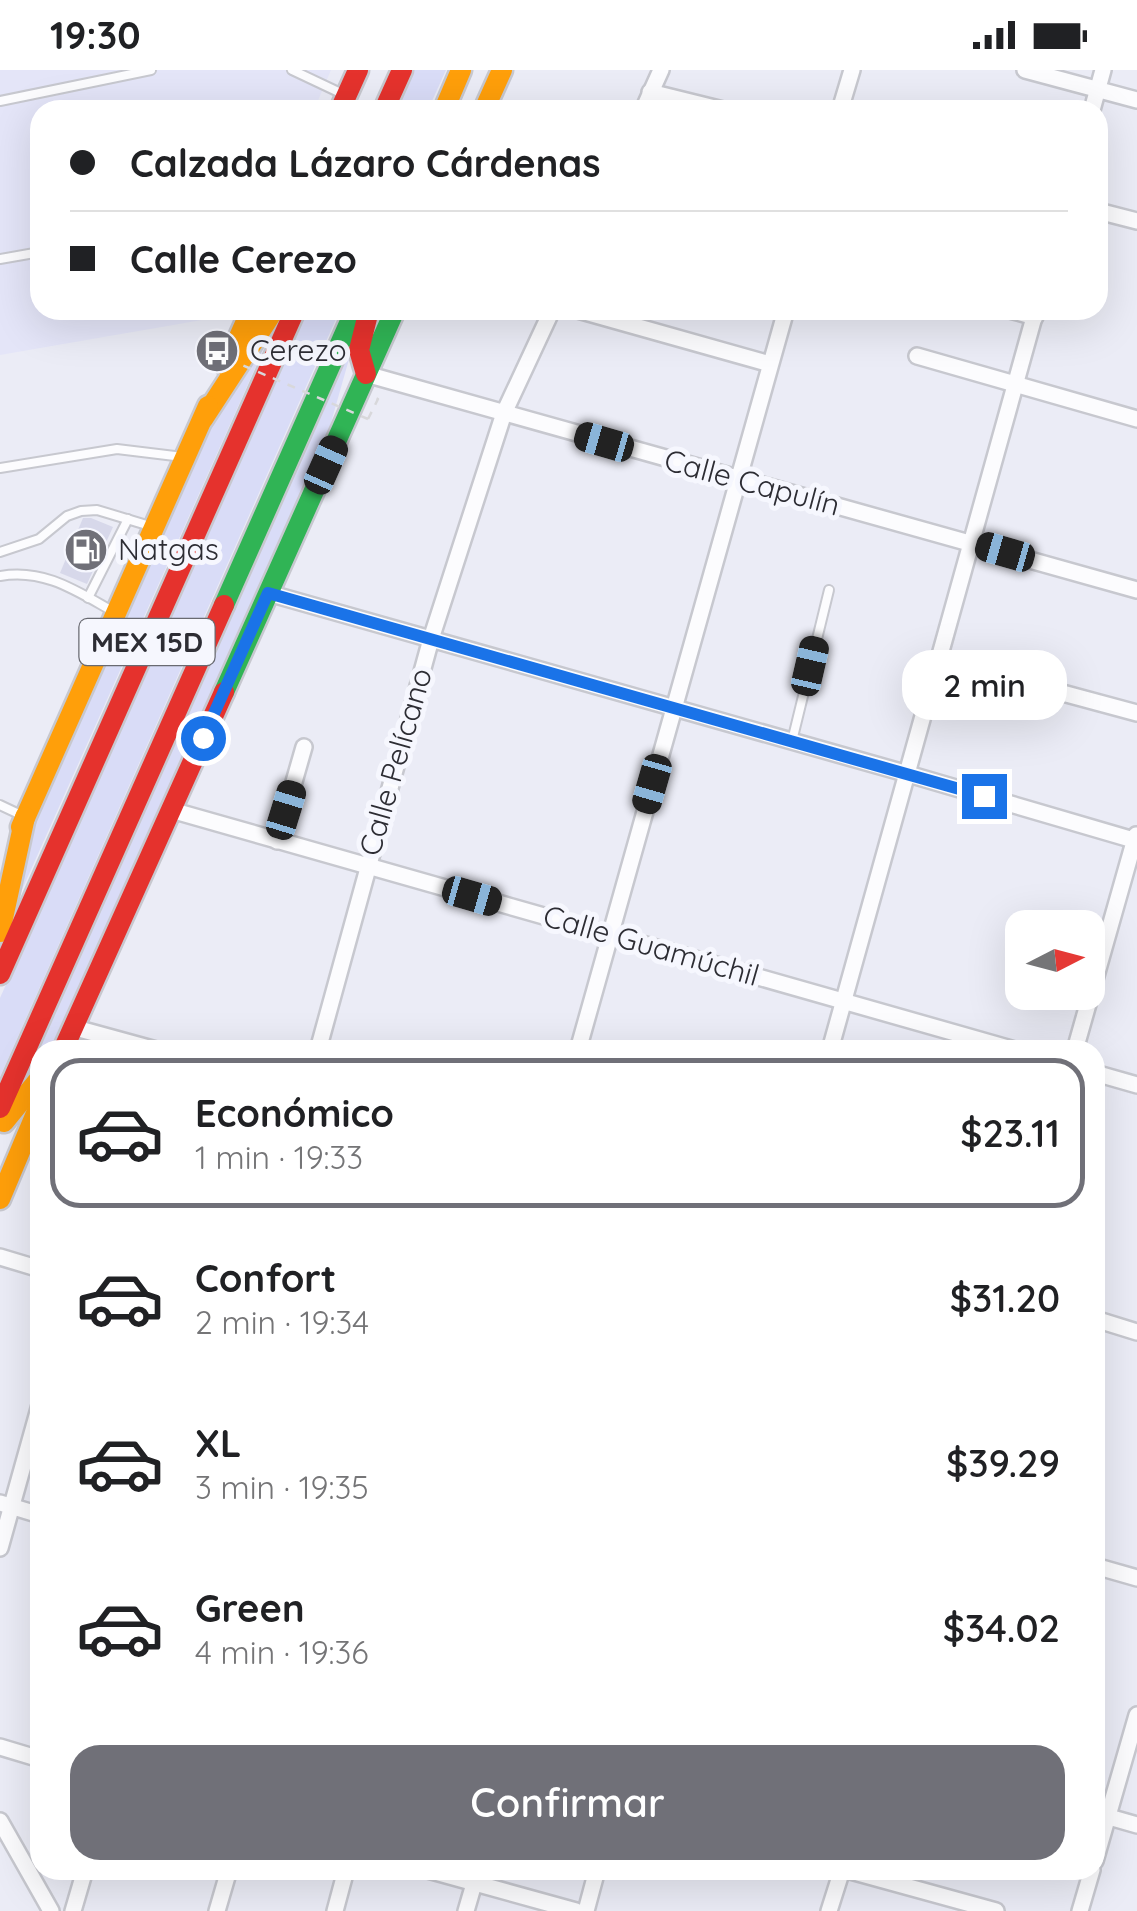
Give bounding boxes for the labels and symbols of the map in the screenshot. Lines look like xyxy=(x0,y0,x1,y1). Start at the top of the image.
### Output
bus stop icon: Cerezo xyxy=(194,328,240,374)
place label: Cerezo xyxy=(250,331,347,369)
car xyxy=(571,419,637,465)
car xyxy=(300,431,352,499)
street label: Calle Capulín xyxy=(660,440,844,524)
fuel station icon: Natgas xyxy=(63,527,109,573)
car xyxy=(972,529,1038,575)
place label: Natgas xyxy=(118,530,219,568)
road number: MEX 15D xyxy=(80,619,214,665)
car xyxy=(789,633,831,699)
callout: 2 min xyxy=(902,651,1066,721)
street label: Calle Pelícano xyxy=(350,664,440,860)
route start xyxy=(181,716,226,761)
car xyxy=(629,751,675,817)
route end xyxy=(962,774,1007,819)
car xyxy=(263,777,309,843)
car xyxy=(439,873,505,919)
street label: Calle Guamúchil xyxy=(539,896,764,994)
north arrow xyxy=(1005,910,1105,1010)

